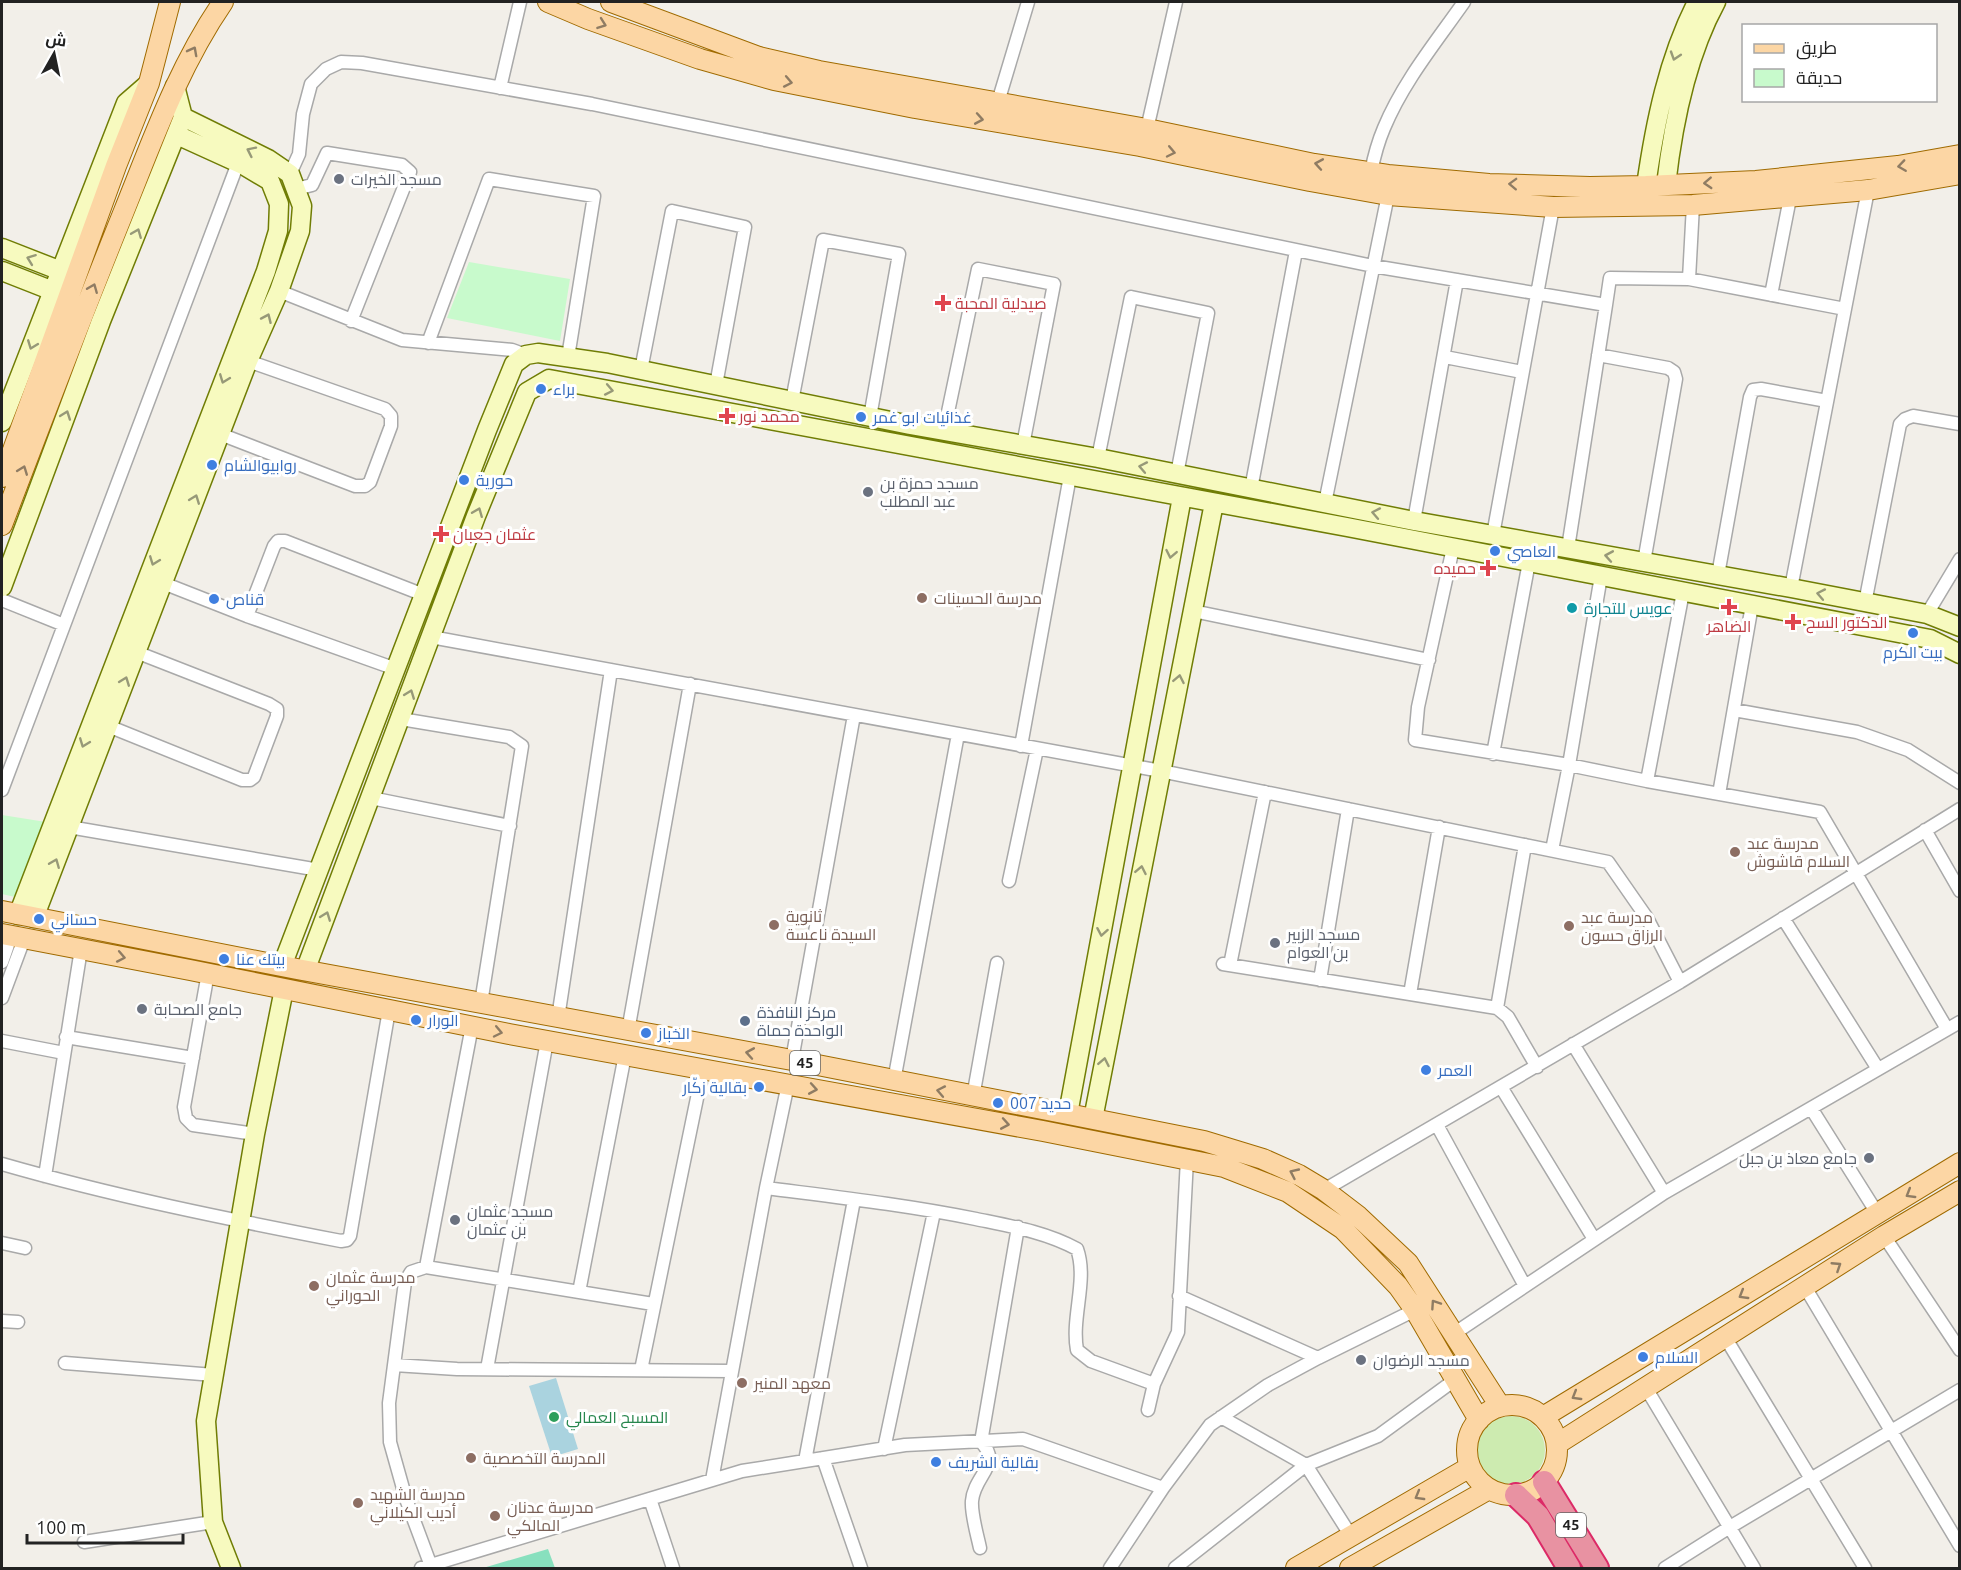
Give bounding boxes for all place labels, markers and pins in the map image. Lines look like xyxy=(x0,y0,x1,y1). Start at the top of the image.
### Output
place label: مسجد الخيرات xyxy=(351,170,442,189)
marker: مسجد الخيرات xyxy=(332,172,346,186)
place label: صيدلية المحبة xyxy=(955,294,1047,313)
marker: صيدلية المحبة xyxy=(936,296,950,310)
place label: براء xyxy=(553,380,575,399)
marker: براء xyxy=(534,382,548,396)
place label: محمد نور xyxy=(738,407,800,426)
place label: غذائيات ابو غمر xyxy=(872,408,972,427)
marker: محمد نور xyxy=(720,409,734,423)
marker: غذائيات ابو غمر xyxy=(854,410,868,424)
place label: روابيوالشام xyxy=(224,456,297,477)
marker: روابيوالشام xyxy=(205,458,219,472)
place label: حورية xyxy=(476,471,513,490)
marker: حورية xyxy=(457,473,471,487)
place label: مسجد حمزة بن عبد المطلب xyxy=(880,474,979,511)
marker: مسجد حمزة بن عبد المطلب xyxy=(861,485,875,499)
place label: عثمان جعبان xyxy=(453,525,536,545)
marker: عثمان جعبان xyxy=(434,527,448,541)
place label: العاصي xyxy=(1507,542,1556,564)
marker: العاصي xyxy=(1488,544,1502,558)
place label: حميده xyxy=(1434,559,1476,578)
marker: حميده xyxy=(1481,561,1495,575)
place label: مدرسة الحسينات xyxy=(934,589,1042,608)
place label: قناص xyxy=(226,590,264,610)
marker: مدرسة الحسينات xyxy=(915,591,929,605)
marker: قناص xyxy=(207,592,221,606)
place label: عويس للتجارة xyxy=(1584,599,1673,619)
marker: الضاهر xyxy=(1722,600,1736,614)
marker: عويس للتجارة xyxy=(1565,601,1579,615)
marker: الدكتور السح xyxy=(1784,613,1802,631)
place label: الدكتور السح xyxy=(1806,613,1888,634)
place label: الضاهر xyxy=(1706,617,1751,636)
marker: بيت الكرم xyxy=(1906,626,1920,640)
place label: بيت الكرم xyxy=(1883,643,1943,664)
place label: مدرسة عبد السلام قاشوش xyxy=(1747,834,1850,873)
marker: مدرسة عبد السلام قاشوش xyxy=(1728,845,1742,859)
place label: ثانوية السيدة ناعسة xyxy=(786,907,876,944)
place label: مدرسة عبد الرزاق حسون xyxy=(1581,908,1663,946)
place label: حساني xyxy=(51,910,97,933)
marker: حساني xyxy=(32,912,46,926)
marker: ثانوية السيدة ناعسة xyxy=(767,918,781,932)
marker: مدرسة عبد الرزاق حسون xyxy=(1562,919,1576,933)
place label: مسجد الزبير بن العوام xyxy=(1286,925,1360,964)
marker: مسجد الزبير بن العوام xyxy=(1268,936,1282,950)
place label: بيتك عنا xyxy=(236,950,285,969)
marker: بيتك عنا xyxy=(217,952,231,966)
place label: جامع الصحابة xyxy=(154,1000,242,1021)
marker: جامع الصحابة xyxy=(135,1002,149,1016)
place label: مركز النافذة الواحدة حماة xyxy=(757,1003,843,1040)
place label: الورار xyxy=(427,1011,459,1030)
marker: الورار xyxy=(409,1013,423,1027)
marker: مركز النافذة الواحدة حماة xyxy=(738,1014,752,1028)
place label: الخباز xyxy=(657,1024,690,1043)
marker: الخباز xyxy=(639,1026,653,1040)
place label: العمر xyxy=(1437,1061,1472,1080)
marker: العمر xyxy=(1419,1063,1433,1077)
place label: بقالية زكّار xyxy=(682,1077,747,1097)
marker: بقالية زكّار xyxy=(752,1080,766,1094)
place label: حديد 007 xyxy=(1010,1094,1071,1113)
marker: حديد 007 xyxy=(991,1096,1005,1110)
place label: جامع معاذ بن جبل xyxy=(1739,1149,1857,1170)
marker: جامع معاذ بن جبل xyxy=(1862,1151,1876,1165)
place label: مسجد عثمان بن عثمان xyxy=(467,1202,553,1240)
marker: مسجد عثمان بن عثمان xyxy=(448,1213,462,1227)
place label: مدرسة عثمان الحوراني xyxy=(326,1268,416,1309)
marker: مدرسة عثمان الحوراني xyxy=(307,1279,321,1293)
place label: السلام xyxy=(1655,1348,1698,1369)
marker: السلام xyxy=(1636,1350,1650,1364)
place label: مسجد الرضوان xyxy=(1373,1351,1470,1371)
marker: مسجد الرضوان xyxy=(1354,1353,1368,1367)
place label: معهد المنير xyxy=(753,1374,831,1394)
marker: معهد المنير xyxy=(735,1376,749,1390)
place label: المسبح العمالي xyxy=(566,1408,668,1431)
marker: المسبح العمالي xyxy=(547,1410,561,1424)
place label: المدرسة التخصصية xyxy=(483,1449,606,1468)
marker: المدرسة التخصصية xyxy=(464,1451,478,1465)
place label: بقالية الشريف xyxy=(948,1453,1039,1472)
marker: بقالية الشريف xyxy=(929,1455,943,1469)
place label: مدرسة الشهيد أديب الكيلاني xyxy=(370,1485,465,1526)
marker: مدرسة الشهيد أديب الكيلاني xyxy=(351,1496,365,1510)
place label: مدرسة عدنان المالكي xyxy=(507,1498,594,1539)
marker: مدرسة عدنان المالكي xyxy=(488,1509,502,1523)

